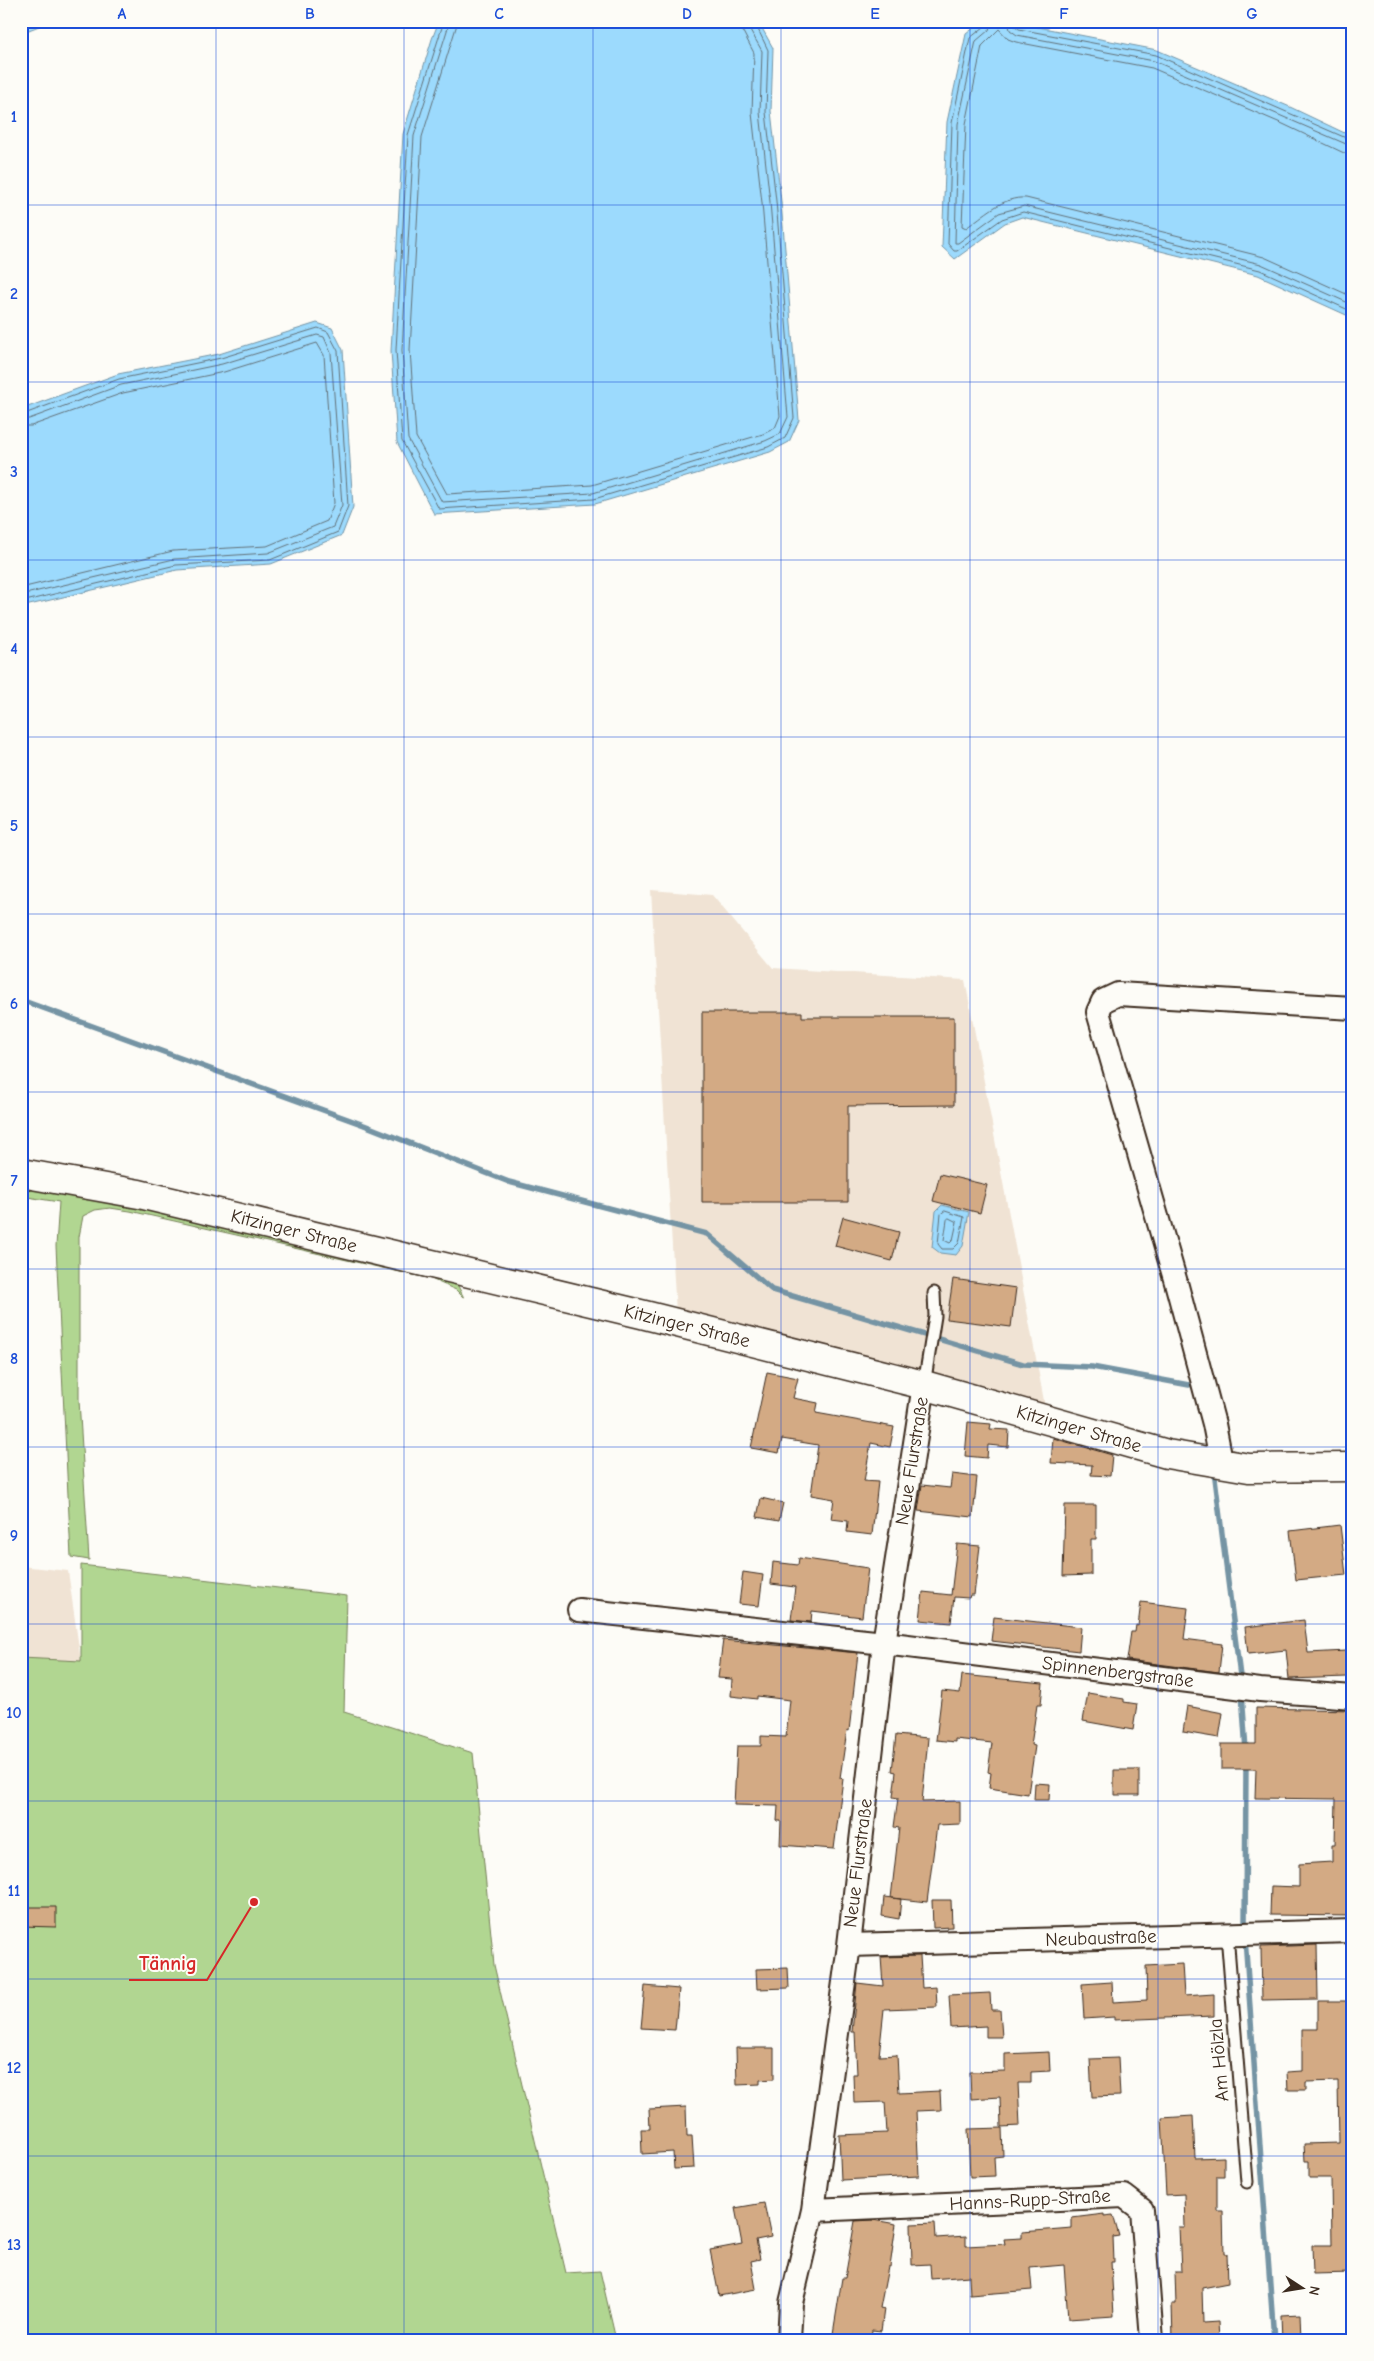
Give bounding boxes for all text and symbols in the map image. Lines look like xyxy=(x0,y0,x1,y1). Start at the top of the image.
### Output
text: A xyxy=(118,5,127,23)
text: B xyxy=(305,5,315,23)
text: C xyxy=(494,5,504,23)
text: D xyxy=(682,5,692,23)
text: E xyxy=(870,5,880,23)
text: F xyxy=(1059,5,1069,23)
text: G xyxy=(1246,5,1258,23)
text: 1 xyxy=(11,108,17,126)
text: 2 xyxy=(10,285,18,303)
text: 3 xyxy=(10,463,18,481)
text: 4 xyxy=(10,640,18,658)
text: 5 xyxy=(10,817,18,835)
text: 6 xyxy=(10,995,18,1013)
text: 7 xyxy=(10,1172,18,1190)
street label: Kitzinger Straße xyxy=(229,1205,359,1257)
street label: Kitzinger Straße xyxy=(622,1300,752,1352)
text: 8 xyxy=(10,1350,18,1368)
street label: Neue Flurstraße xyxy=(891,1395,933,1527)
street label: Kitzinger Straße xyxy=(1014,1401,1144,1457)
text: 9 xyxy=(10,1527,18,1545)
street label: Spinnenbergstraße xyxy=(1041,1652,1195,1692)
text: 10 xyxy=(6,1704,22,1722)
street label: Neue Flurstraße xyxy=(839,1797,877,1929)
text: 11 xyxy=(8,1882,20,1900)
street label: Neubaustraße xyxy=(1045,1925,1157,1951)
callout: Tännig xyxy=(129,1945,207,1980)
text: Tännig xyxy=(139,1952,197,1975)
street label: Am Hölzla xyxy=(1204,2018,1234,2102)
text: 12 xyxy=(7,2059,21,2077)
street label: Hanns-Rupp-Straße xyxy=(949,2185,1111,2215)
text: 13 xyxy=(7,2236,21,2254)
north arrow xyxy=(1276,2264,1326,2314)
text: N xyxy=(1305,2284,1323,2297)

